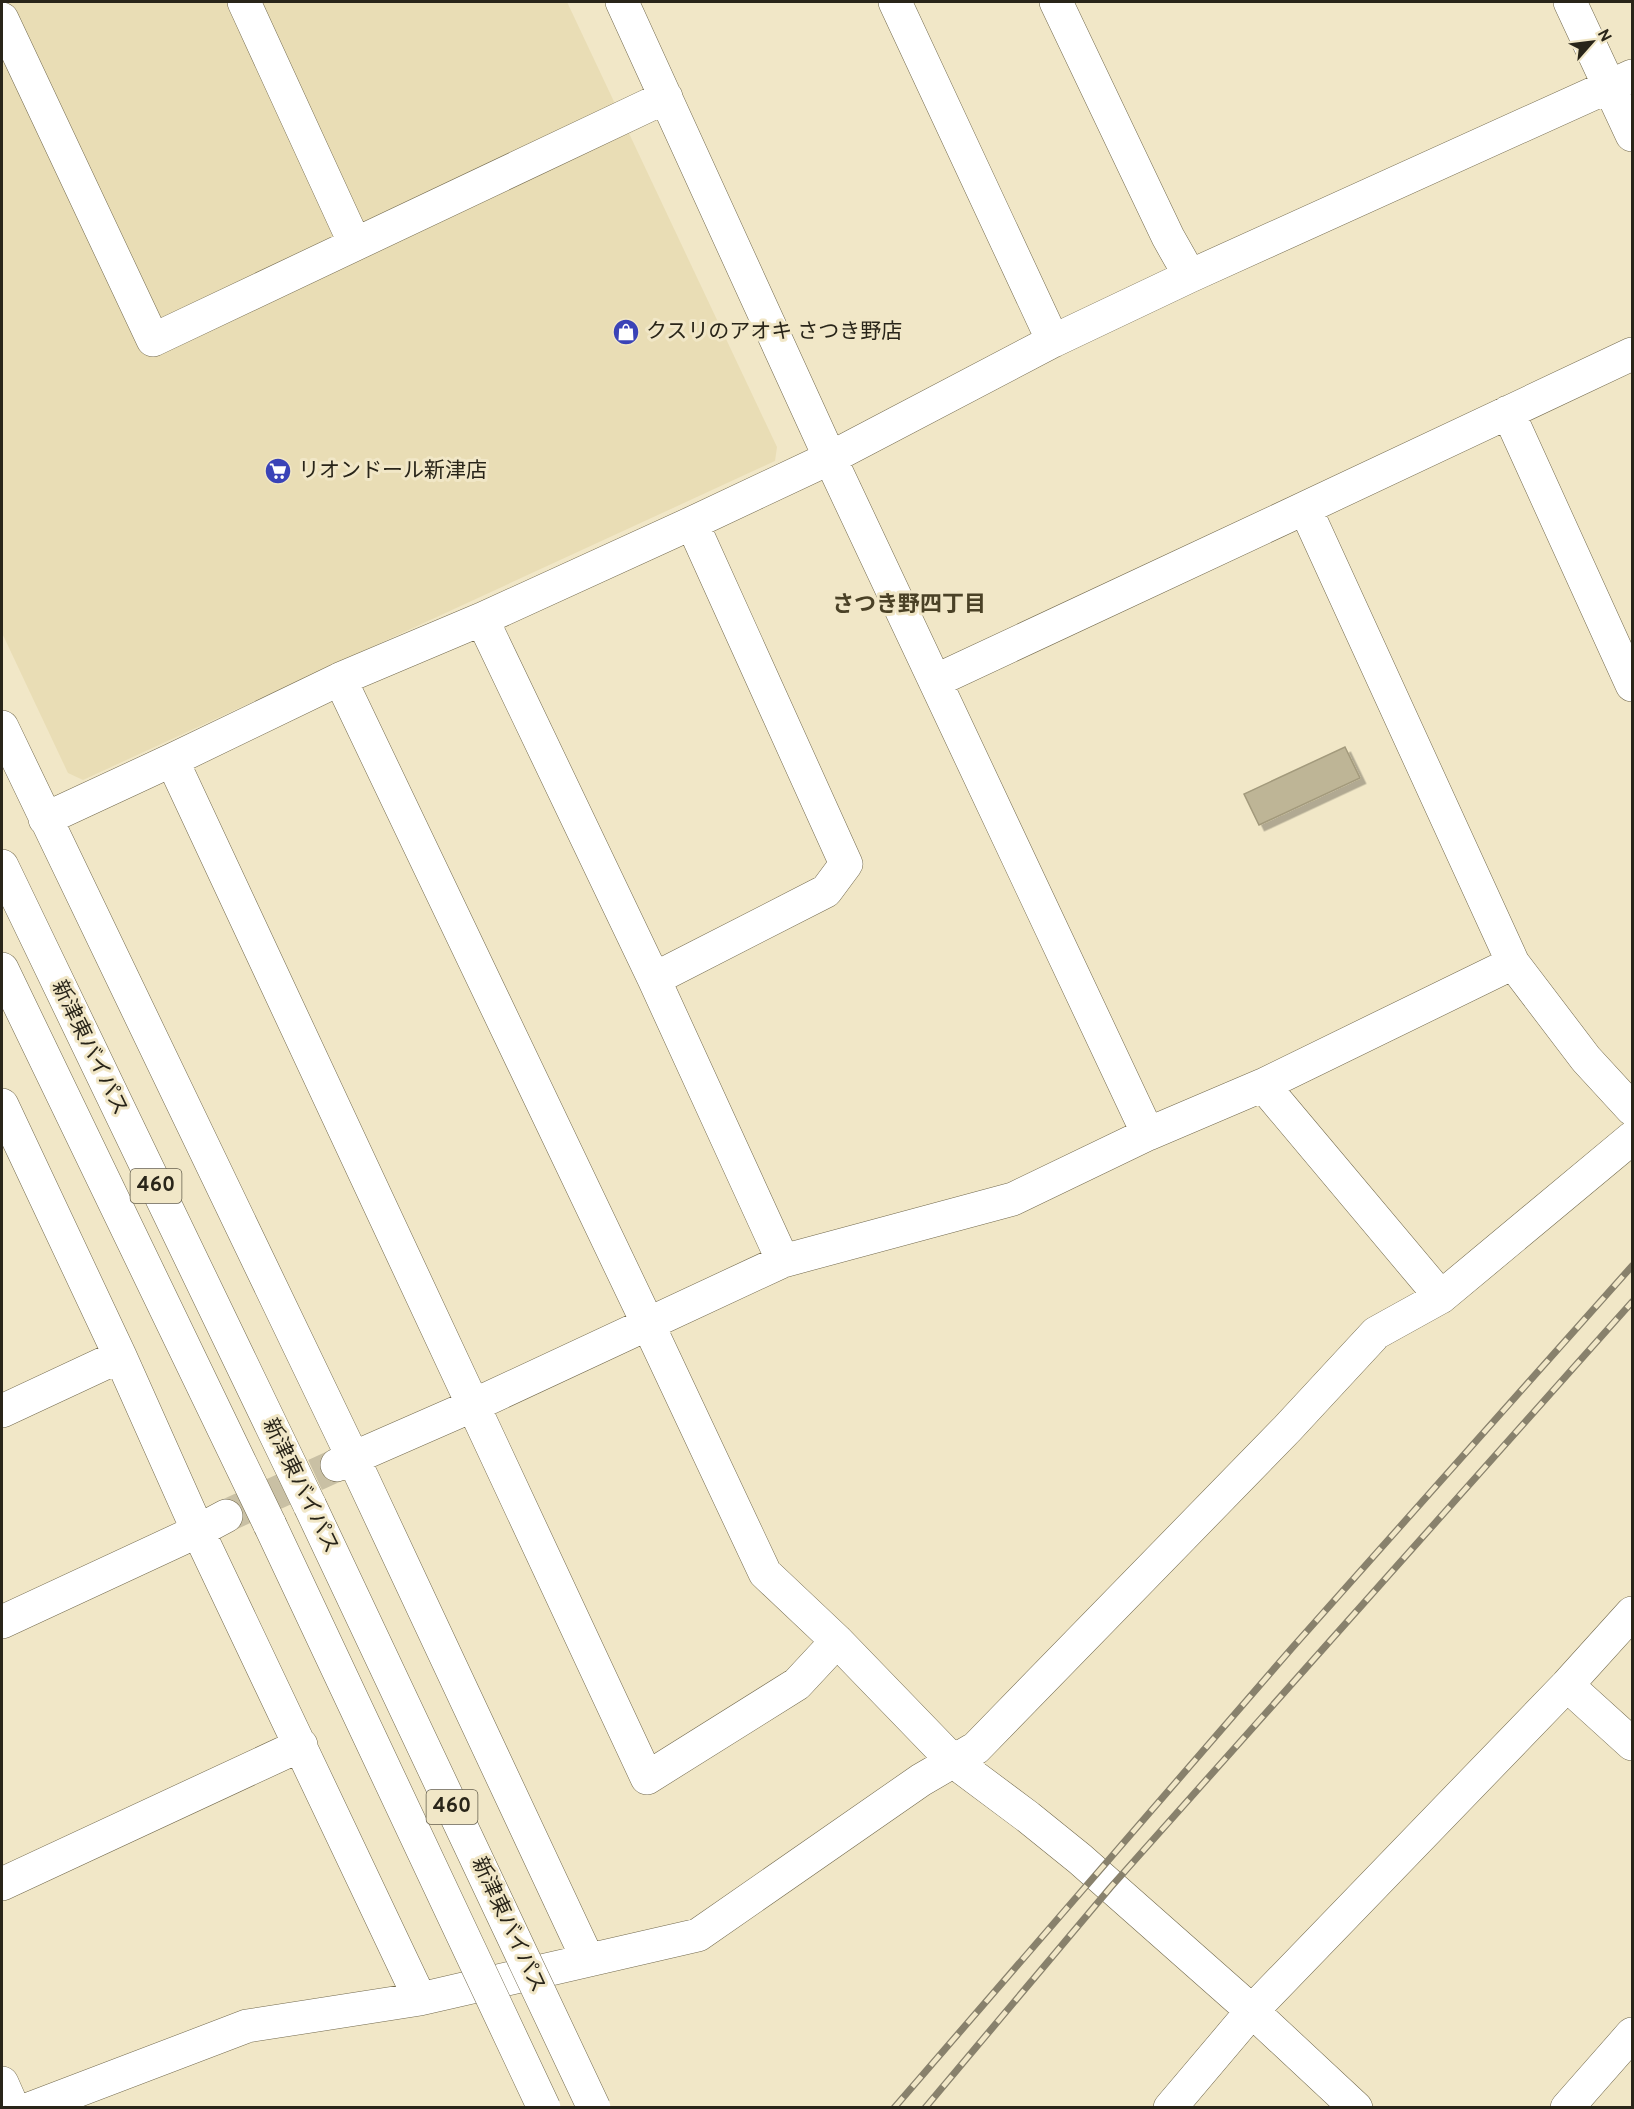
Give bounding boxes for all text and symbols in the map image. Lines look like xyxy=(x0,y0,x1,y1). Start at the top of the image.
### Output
north arrow xyxy=(1562,12,1622,72)
text: N xyxy=(1592,26,1615,46)
shop icon: クスリのアオキ さつき野店 xyxy=(611,317,641,347)
place label: クスリのアオキ さつき野店 xyxy=(646,319,902,346)
supermarket icon: リオンドール新津店 xyxy=(263,456,293,486)
place label: リオンドール新津店 xyxy=(298,458,487,485)
district label: さつき野四丁目 xyxy=(832,592,986,619)
street label: 新津東バイパス xyxy=(45,976,133,1120)
road number: 460 xyxy=(130,1169,182,1203)
street label: 新津東バイパス xyxy=(256,1414,344,1558)
road number: 460 xyxy=(426,1790,478,1824)
street label: 新津東バイパス xyxy=(465,1853,551,1997)

